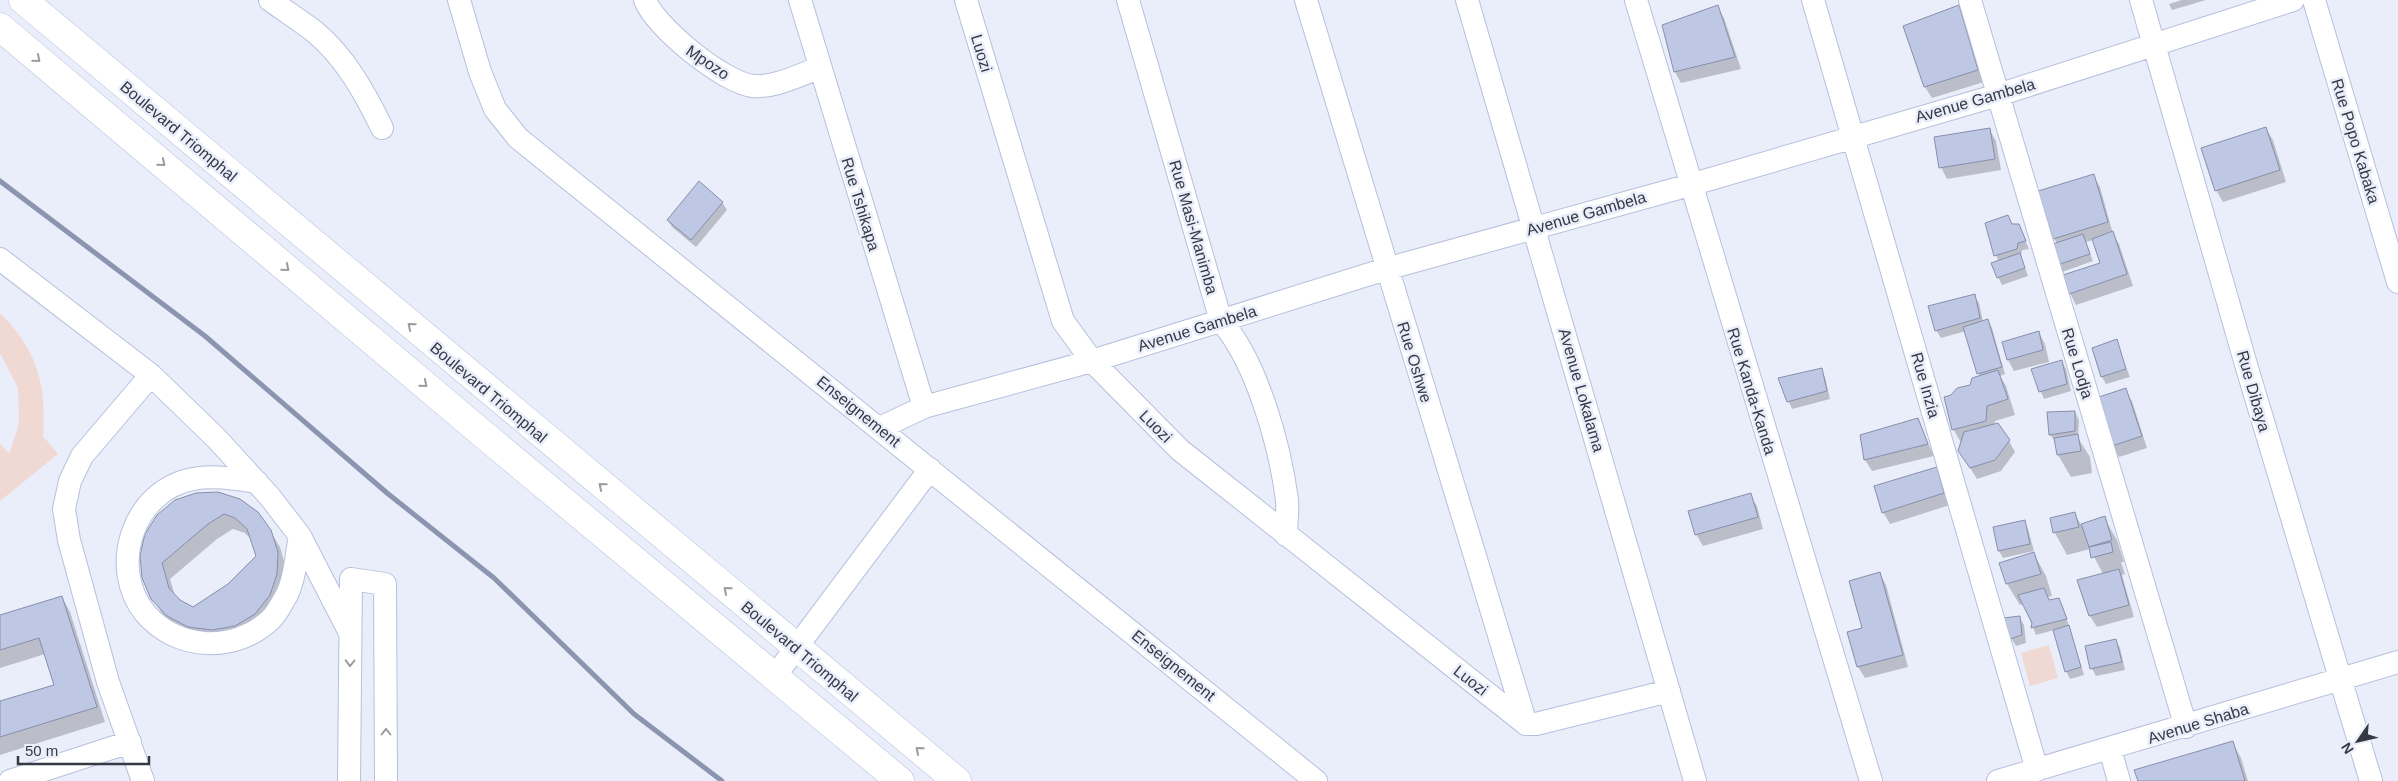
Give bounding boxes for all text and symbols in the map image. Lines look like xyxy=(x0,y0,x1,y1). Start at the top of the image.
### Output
street label: Luozi xyxy=(968,32,995,74)
street label: Mpozo xyxy=(683,42,732,83)
one-way arrow xyxy=(32,53,41,62)
street label: Avenue Gambela xyxy=(1914,75,2037,126)
street label: Rue Popo Kabaka xyxy=(2328,77,2383,206)
street label: Boulevard Triomphal xyxy=(117,78,240,185)
street label: Rue Tshikapa xyxy=(838,155,883,253)
one-way arrow xyxy=(156,158,165,167)
street label: Rue Masi-Manimba xyxy=(1166,158,1221,296)
street label: Avenue Gambela xyxy=(1525,188,1648,239)
one-way arrow xyxy=(280,263,289,271)
street label: Avenue Gambela xyxy=(1136,302,1259,355)
street label: Rue Oshwe xyxy=(1394,320,1435,405)
one-way arrow xyxy=(407,322,416,331)
street label: Avenue Lokalama xyxy=(1556,326,1607,454)
street label: Rue Kanda-Kanda xyxy=(1724,326,1779,457)
street label: Rue Lodja xyxy=(2059,326,2096,401)
street label: Boulevard Triomphal xyxy=(427,339,550,446)
street label: Rue Dibaya xyxy=(2234,349,2273,434)
street label: Rue Inzia xyxy=(1908,350,1943,420)
street label: Enseignement xyxy=(814,373,904,451)
one-way arrow xyxy=(418,378,427,387)
street label: Luozi xyxy=(1136,407,1175,446)
one-way arrow xyxy=(599,483,608,492)
one-way arrow xyxy=(724,586,733,595)
street label: Boulevard Triomphal xyxy=(738,598,861,705)
street label: Enseignement xyxy=(1129,627,1219,705)
one-way arrow xyxy=(345,660,355,667)
street label: Luozi xyxy=(1450,662,1491,699)
street label: Avenue Shaba xyxy=(2146,700,2251,747)
north arrow xyxy=(2333,716,2383,766)
one-way arrow xyxy=(381,728,391,736)
scale bar xyxy=(18,734,149,766)
text: N xyxy=(2338,740,2357,757)
text: 50 m xyxy=(25,742,58,759)
one-way arrow xyxy=(916,746,925,755)

